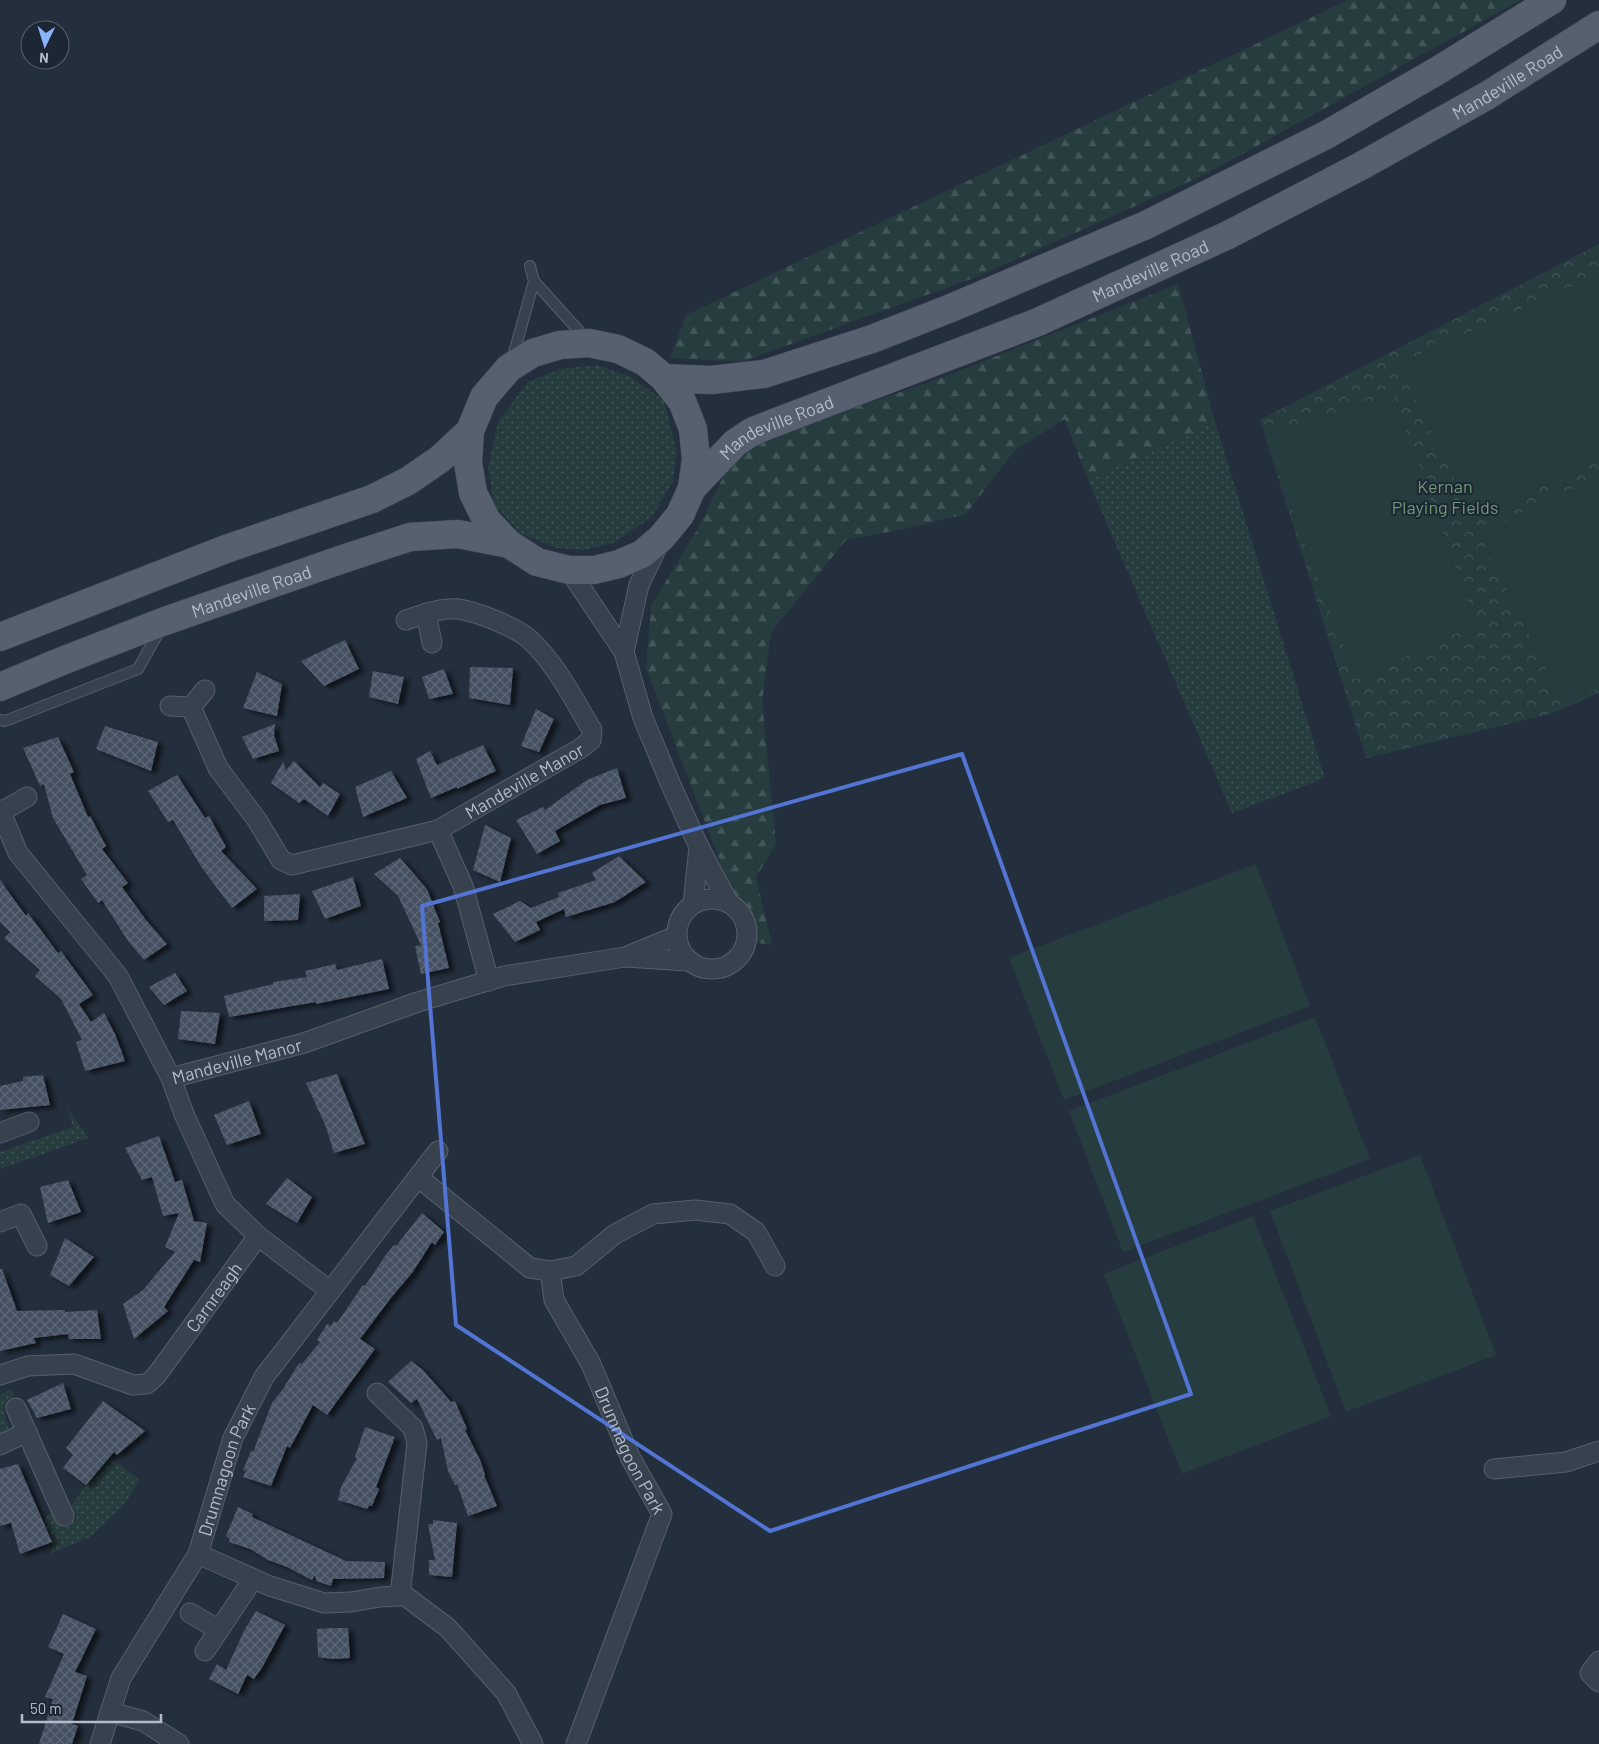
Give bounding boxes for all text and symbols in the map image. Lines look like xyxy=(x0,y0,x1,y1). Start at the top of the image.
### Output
north arrow xyxy=(20,20,70,70)
street label: Mandeville Road xyxy=(1448,40,1566,124)
text: N xyxy=(39,50,49,67)
street label: Mandeville Road xyxy=(1089,235,1212,307)
street label: Mandeville Road xyxy=(714,390,836,464)
park label: Kernan Playing Fields xyxy=(1392,475,1498,518)
street label: Mandeville Road xyxy=(188,560,314,622)
street label: Mandeville Manor xyxy=(461,738,588,823)
street label: Mandeville Manor xyxy=(169,1033,305,1088)
street label: Carnreagh xyxy=(181,1258,246,1336)
street label: Drumnagoon Park xyxy=(591,1383,671,1518)
street label: Drumnagoon Park xyxy=(193,1400,260,1539)
scale bar xyxy=(22,1692,161,1724)
text: 50 m xyxy=(30,1699,62,1717)

